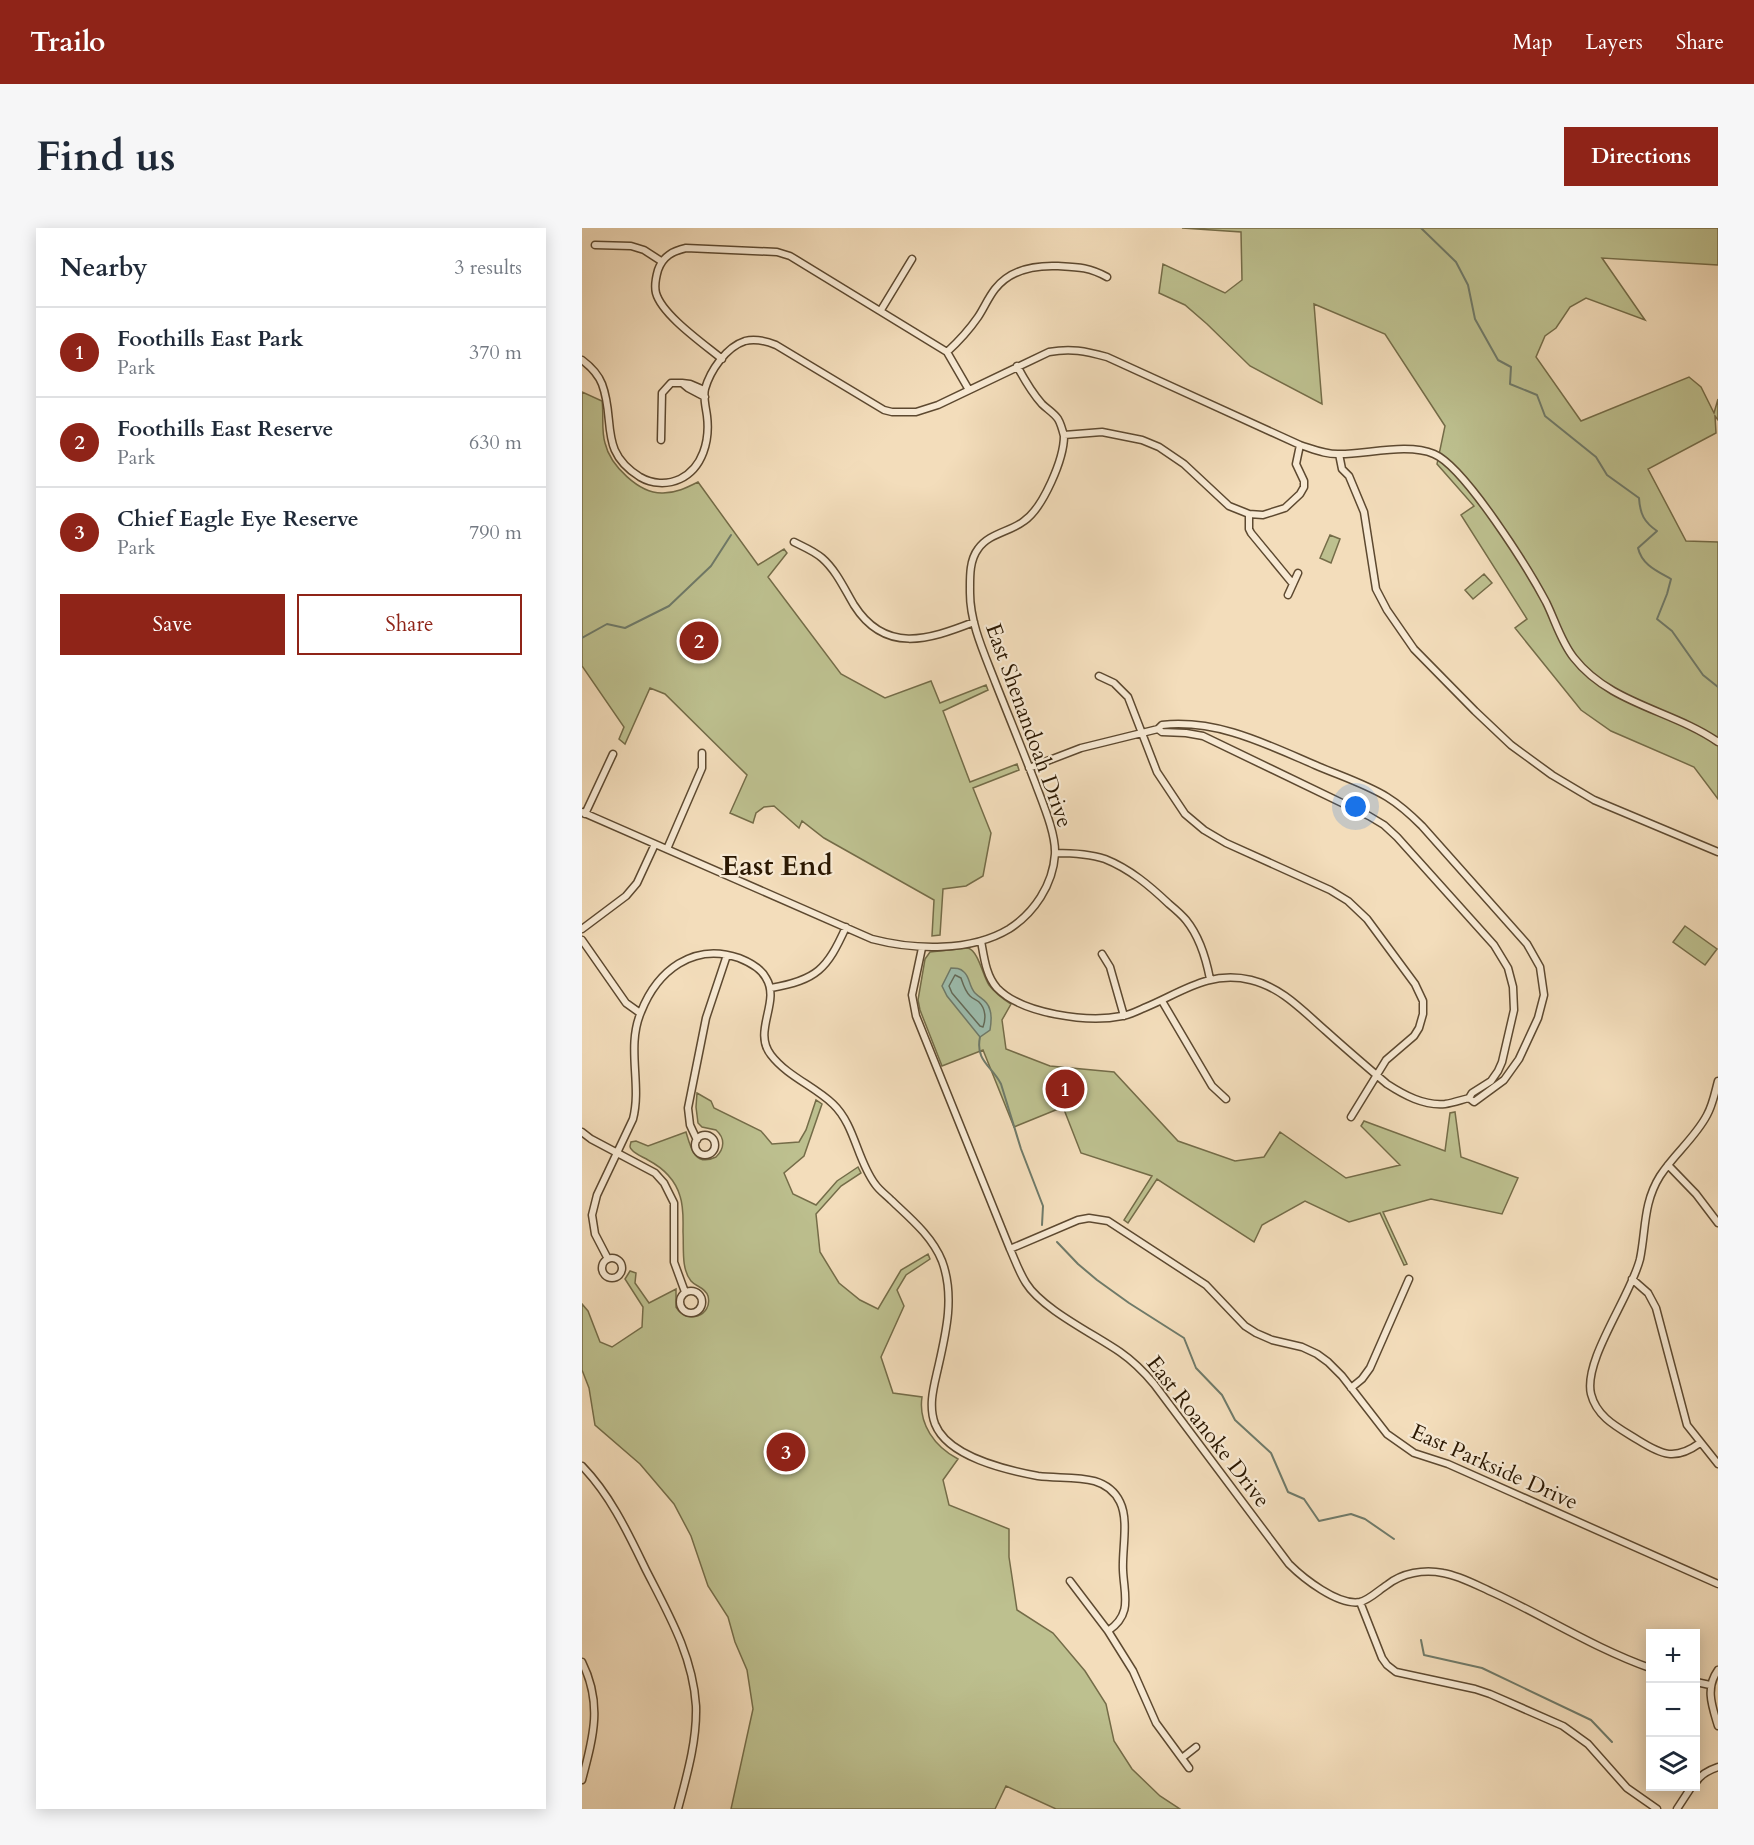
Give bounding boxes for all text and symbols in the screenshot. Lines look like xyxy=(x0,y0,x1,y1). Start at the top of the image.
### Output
text: Trailo xyxy=(30,23,105,61)
text: Map xyxy=(1513,28,1553,57)
text: Layers xyxy=(1586,28,1643,57)
text: Share xyxy=(1676,28,1724,57)
button: Directions xyxy=(1564,127,1718,186)
text: Find us xyxy=(36,128,176,185)
text: Nearby xyxy=(60,250,148,285)
text: 3 results xyxy=(454,254,522,281)
text: Foothills East Park xyxy=(117,324,304,354)
text: 1 xyxy=(74,339,85,366)
text: 370 m xyxy=(469,339,522,366)
text: Park xyxy=(117,354,155,381)
text: Foothills East Reserve xyxy=(117,414,333,444)
text: 2 xyxy=(74,429,85,456)
text: 630 m xyxy=(469,429,522,456)
text: Park xyxy=(117,444,155,471)
text: Chief Eagle Eye Reserve xyxy=(117,504,359,534)
text: 3 xyxy=(74,519,85,546)
text: 790 m xyxy=(469,519,522,546)
text: Park xyxy=(117,534,155,561)
button: Save xyxy=(60,594,285,655)
button: Share xyxy=(297,594,522,655)
pin: 2 xyxy=(680,618,718,664)
street label: East Shenandoah Drive xyxy=(978,619,1080,832)
your location xyxy=(1341,792,1370,821)
district label: East End xyxy=(721,847,833,885)
pin: 1 xyxy=(1046,1066,1084,1112)
street label: East Roanoke Drive xyxy=(1139,1349,1277,1514)
street label: East Parkside Drive xyxy=(1406,1417,1583,1517)
pin: 3 xyxy=(766,1430,806,1474)
map controls xyxy=(1646,1629,1700,1791)
button: + xyxy=(1646,1629,1700,1683)
button: − xyxy=(1646,1683,1700,1737)
button: layers xyxy=(1646,1737,1700,1791)

